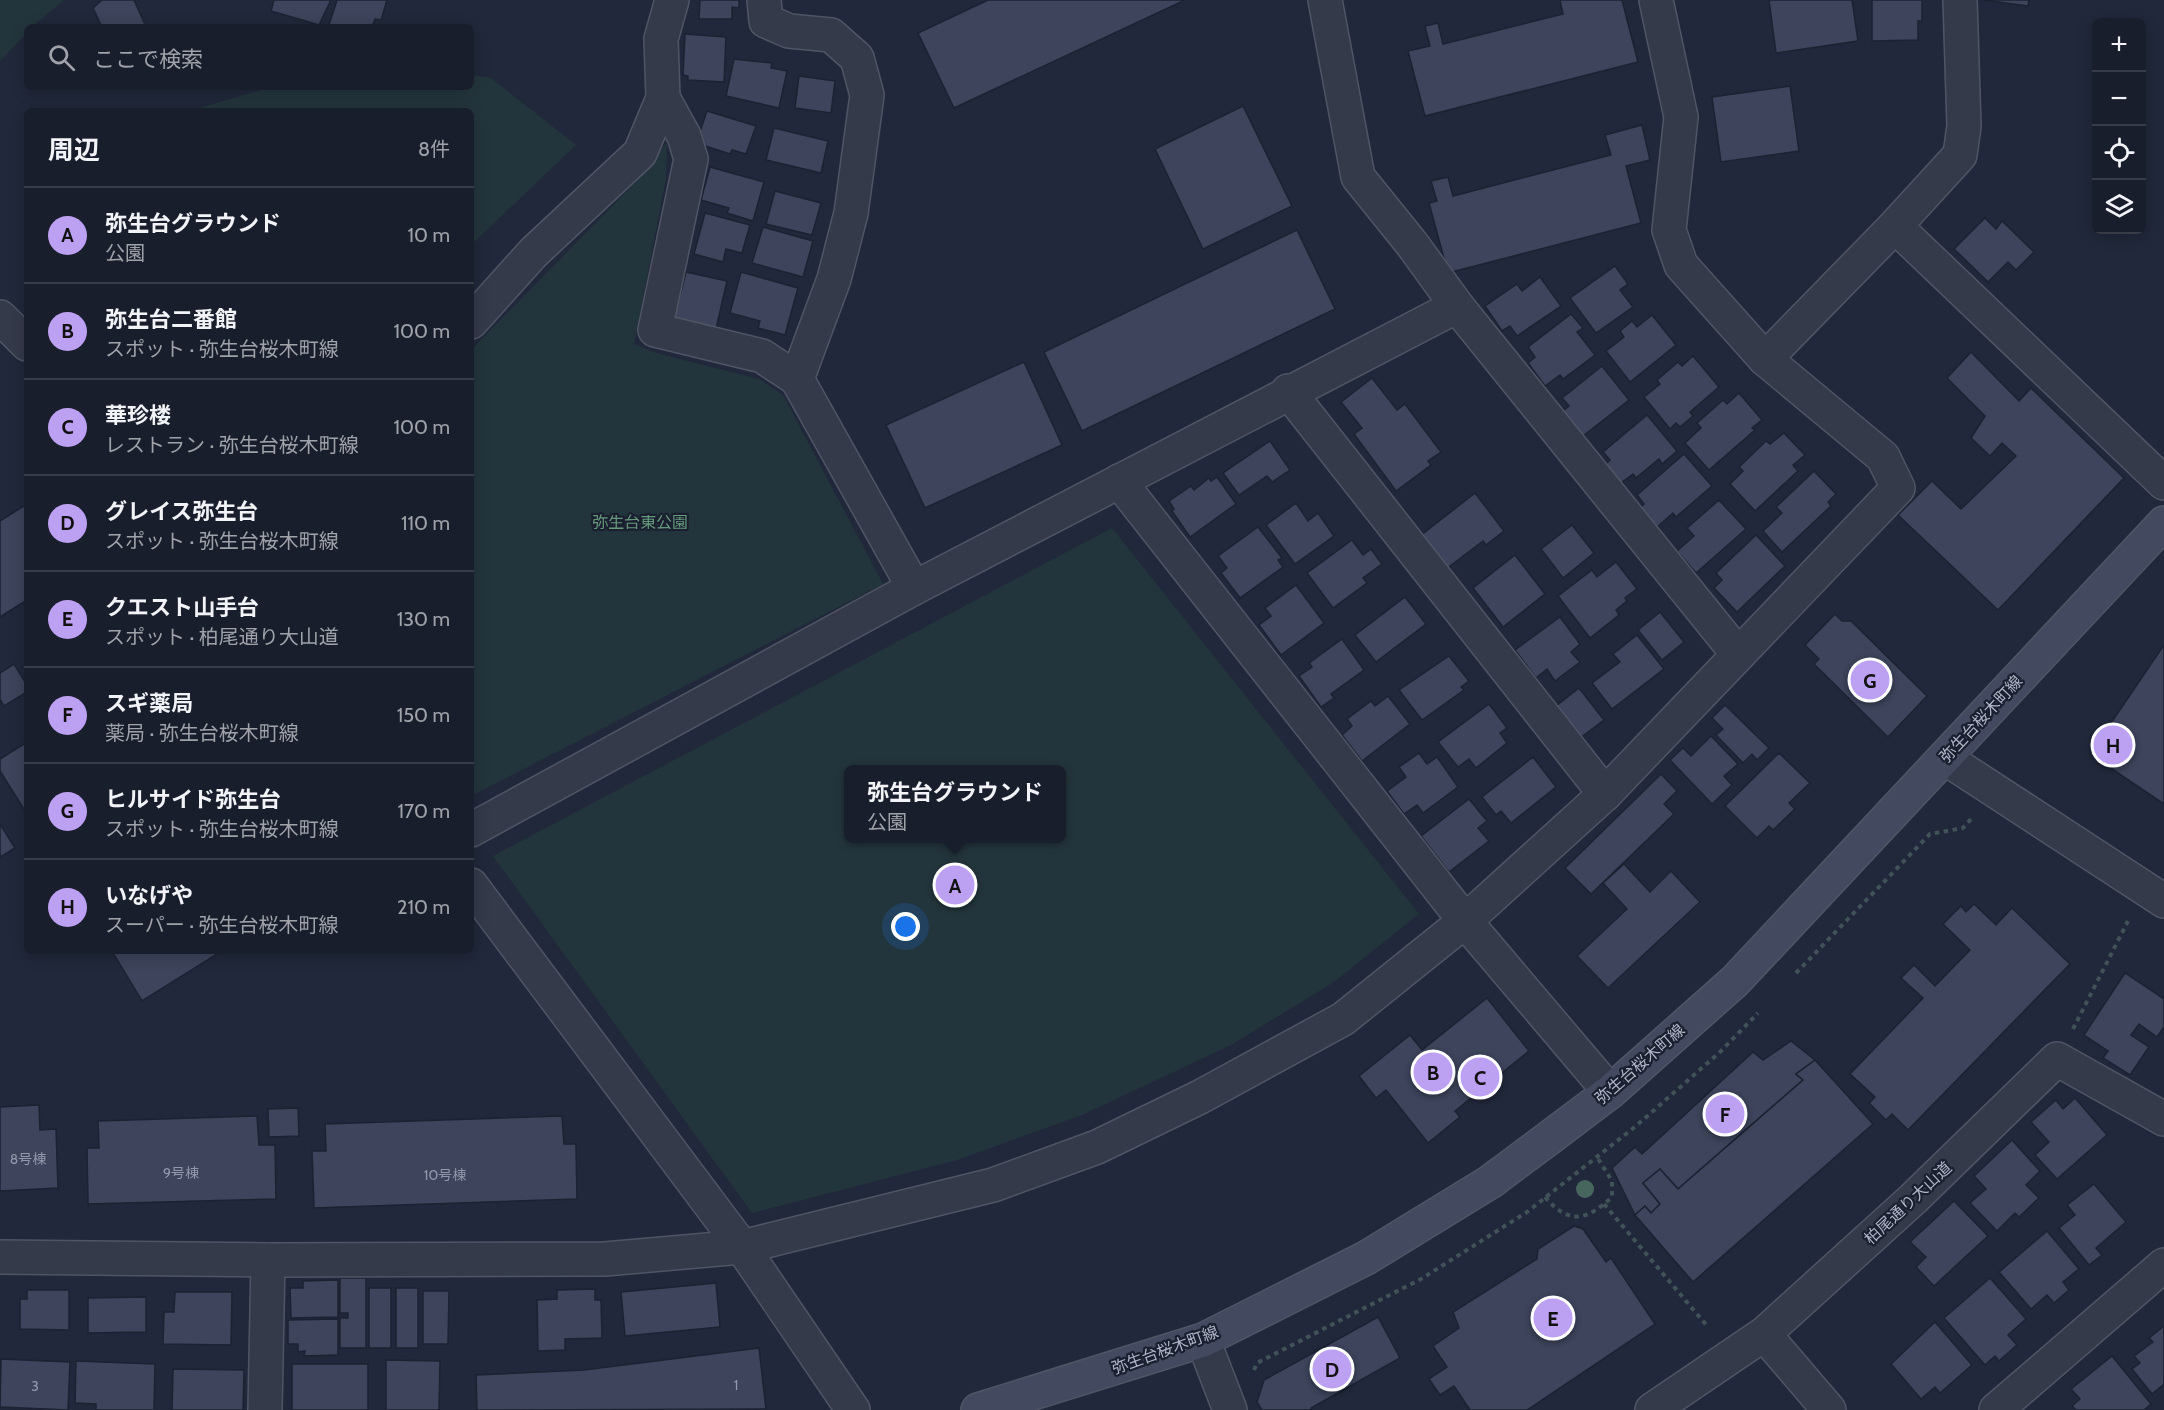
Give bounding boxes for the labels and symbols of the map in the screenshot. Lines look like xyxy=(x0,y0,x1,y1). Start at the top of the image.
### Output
park label: 弥生台東公園 xyxy=(592,513,688,532)
pin: G xyxy=(1850,658,1890,702)
street label: 弥生台桜木町線 xyxy=(1936,672,2026,766)
pin: H xyxy=(2094,722,2132,768)
pin: A xyxy=(936,862,974,908)
your location xyxy=(891,912,920,941)
street label: 弥生台桜木町線 xyxy=(1591,1020,1689,1108)
pin: B xyxy=(1414,1050,1452,1094)
pin: C xyxy=(1460,1054,1500,1100)
pin: F xyxy=(1706,1092,1744,1136)
house number: 8号棟 xyxy=(10,1150,46,1168)
street label: 柏尾通り大山道 xyxy=(1861,1158,1955,1248)
house number: 9号棟 xyxy=(163,1164,199,1182)
house number: 10号棟 xyxy=(424,1166,466,1184)
pin: E xyxy=(1534,1296,1572,1340)
street label: 弥生台桜木町線 xyxy=(1109,1322,1221,1378)
pin: D xyxy=(1312,1346,1352,1392)
house number: 1 xyxy=(734,1376,738,1394)
house number: 3 xyxy=(31,1377,39,1395)

